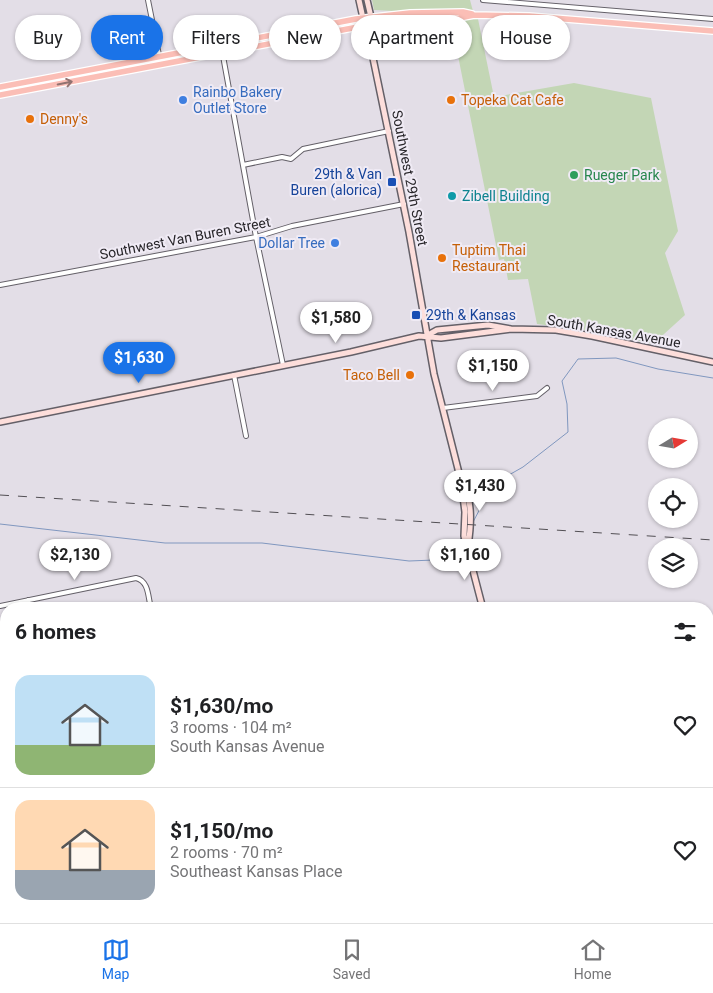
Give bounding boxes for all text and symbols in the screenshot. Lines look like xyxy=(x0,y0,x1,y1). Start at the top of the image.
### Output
chip: Buy xyxy=(15,15,81,60)
chip: Rent xyxy=(91,15,163,60)
chip: Filters xyxy=(173,15,259,60)
chip: New xyxy=(269,15,341,60)
chip: Apartment xyxy=(351,15,472,60)
chip: House xyxy=(482,15,570,60)
one-way arrow xyxy=(57,78,73,87)
place label: Rainbo Bakery Outlet Store xyxy=(193,84,282,116)
place label: Topeka Cat Cafe xyxy=(461,92,564,108)
marker: Rainbo Bakery Outlet Store xyxy=(177,94,189,106)
marker: Topeka Cat Cafe xyxy=(445,94,457,106)
street label: Southwest 29th Street xyxy=(389,109,431,248)
place label: Denny's xyxy=(40,111,88,127)
marker: Denny's xyxy=(24,113,36,125)
place label: 29th & Van Buren (alorica) xyxy=(291,166,382,199)
place label: Rueger Park xyxy=(584,167,660,183)
marker: Rueger Park xyxy=(568,169,580,181)
marker: 29th & Van Buren (alorica) xyxy=(386,176,398,188)
place label: Zibell Building xyxy=(462,188,550,204)
marker: Zibell Building xyxy=(446,190,458,202)
street label: Southwest Van Buren Street xyxy=(98,214,272,262)
place label: Dollar Tree xyxy=(258,235,325,251)
marker: Dollar Tree xyxy=(329,237,341,249)
place label: Tuptim Thai Restaurant xyxy=(452,242,526,274)
marker: Tuptim Thai Restaurant xyxy=(436,252,448,264)
pin: $1,580 xyxy=(295,302,377,344)
place label: 29th & Kansas xyxy=(426,307,516,323)
text: $1,580 xyxy=(311,308,361,327)
marker: 29th & Kansas xyxy=(410,309,422,321)
street label: South Kansas Avenue xyxy=(546,311,682,351)
pin: $1,630 xyxy=(98,342,180,384)
text: $1,630 xyxy=(114,348,164,367)
pin: $1,150 xyxy=(452,350,534,392)
text: $1,150 xyxy=(468,356,518,375)
place label: Taco Bell xyxy=(343,367,400,383)
marker: Taco Bell xyxy=(404,369,416,381)
north arrow xyxy=(648,418,698,468)
map controls xyxy=(648,418,698,588)
pin: $1,430 xyxy=(439,470,521,512)
text: $1,430 xyxy=(455,476,505,495)
button: locate xyxy=(648,478,698,528)
pin: $2,130 xyxy=(34,538,116,581)
pin: $1,160 xyxy=(424,538,506,581)
button: layers xyxy=(648,538,698,588)
text: $2,130 xyxy=(50,545,100,564)
text: $1,160 xyxy=(440,545,490,564)
icon: filters xyxy=(671,618,699,646)
text: 6 homes xyxy=(15,620,96,644)
text: $1,630/mo xyxy=(170,694,273,718)
icon: home xyxy=(55,695,115,755)
icon: heart xyxy=(671,711,699,739)
text: 3 rooms · 104 m² xyxy=(170,718,292,737)
text: South Kansas Avenue xyxy=(170,737,325,756)
text: $1,150/mo xyxy=(170,819,273,843)
icon: home xyxy=(55,820,115,880)
icon: heart xyxy=(671,836,699,864)
text: 2 rooms · 70 m² xyxy=(170,843,283,862)
text: Southeast Kansas Place xyxy=(170,862,342,881)
tab: Map xyxy=(102,936,130,982)
tab: Saved xyxy=(333,936,371,982)
tab: Home xyxy=(574,936,611,982)

